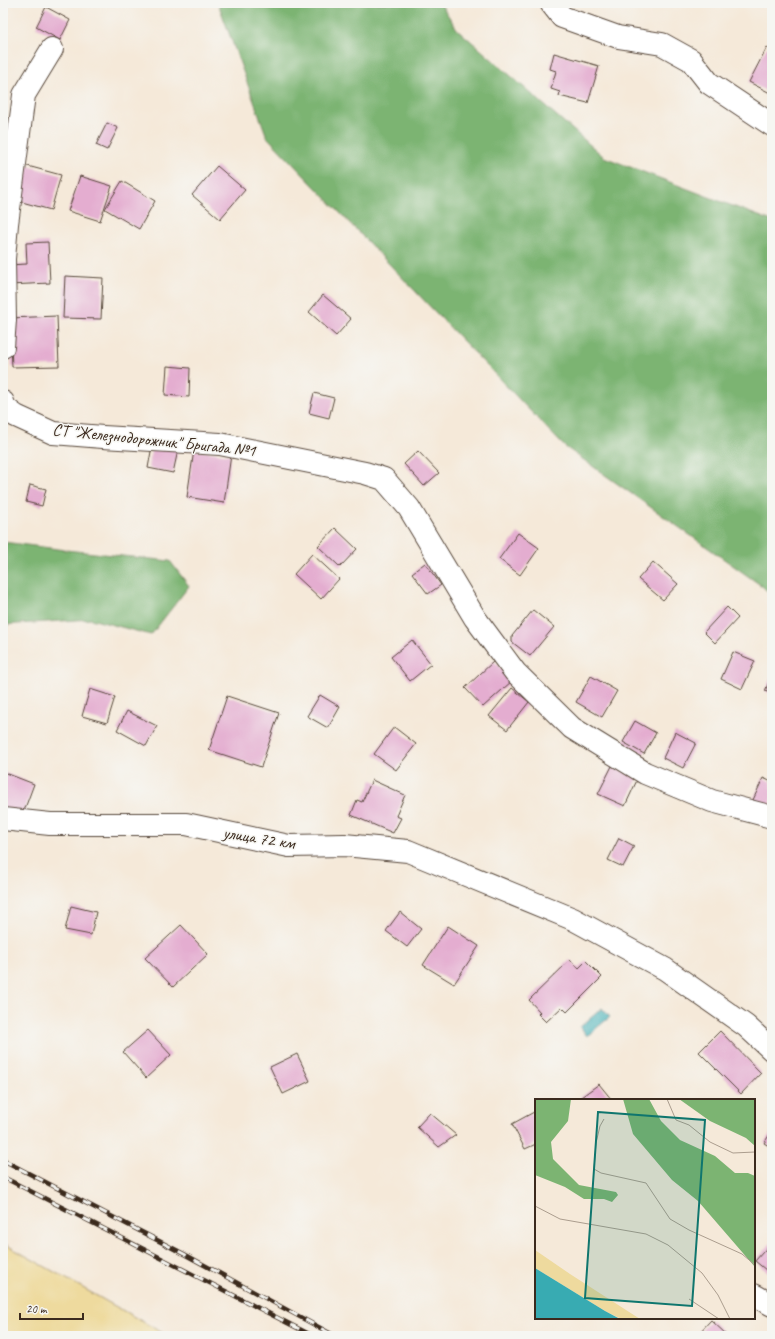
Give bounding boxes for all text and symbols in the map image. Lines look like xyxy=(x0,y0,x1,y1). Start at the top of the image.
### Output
street label: СТ "Железнодорожник" Бригада №1 xyxy=(51,419,258,462)
street label: улица 72 км xyxy=(221,822,297,854)
inset map xyxy=(535,1099,755,1319)
scale bar xyxy=(20,1295,83,1321)
text: 20 m xyxy=(26,1301,48,1317)

